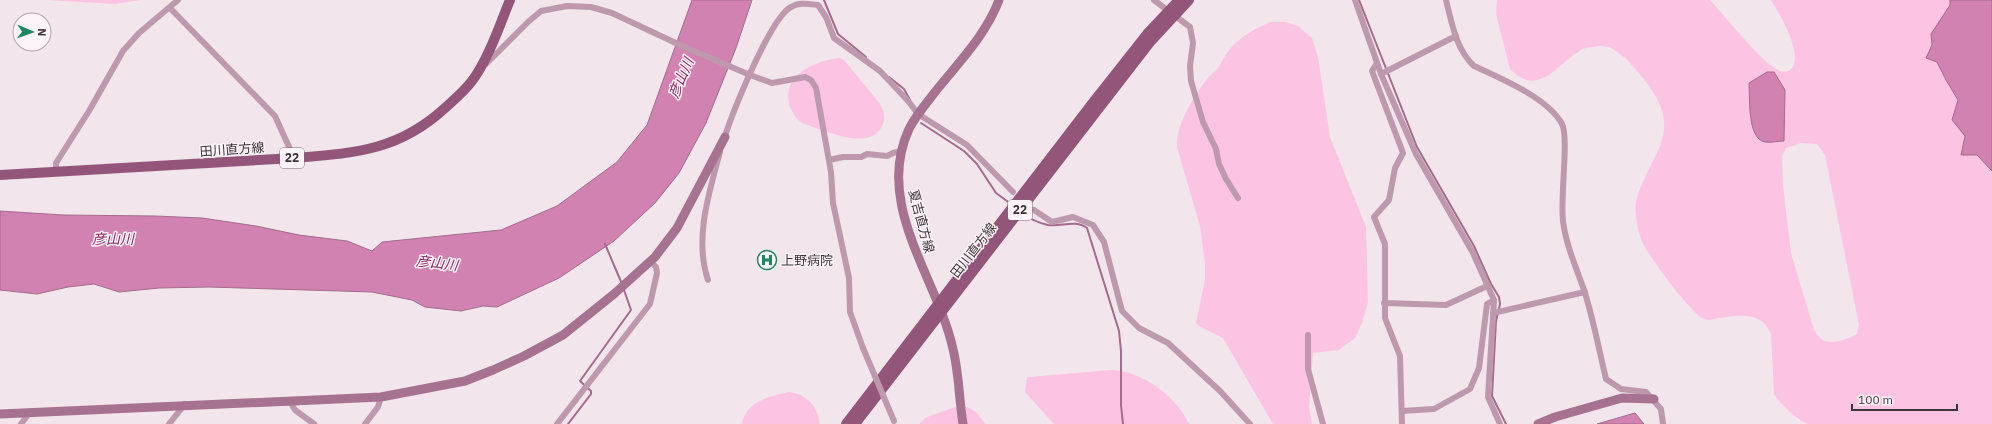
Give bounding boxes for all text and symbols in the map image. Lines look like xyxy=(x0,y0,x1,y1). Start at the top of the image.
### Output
north arrow xyxy=(12,12,52,52)
text: N xyxy=(35,28,49,37)
water label: 彦山川 xyxy=(665,53,698,101)
street label: 田川直方線 xyxy=(199,139,265,160)
road number: 22 xyxy=(280,148,304,168)
street label: 夏吉直方線 xyxy=(905,188,938,255)
road number: 22 xyxy=(1008,200,1032,220)
street label: 田川直方線 xyxy=(947,219,1000,281)
water label: 彦山川 xyxy=(92,230,136,248)
hospital icon: 上野病院 xyxy=(756,249,778,271)
water label: 彦山川 xyxy=(415,252,461,275)
place label: 上野病院 xyxy=(781,252,833,269)
scale bar xyxy=(1852,386,1957,412)
text: 100 m xyxy=(1858,392,1893,407)

